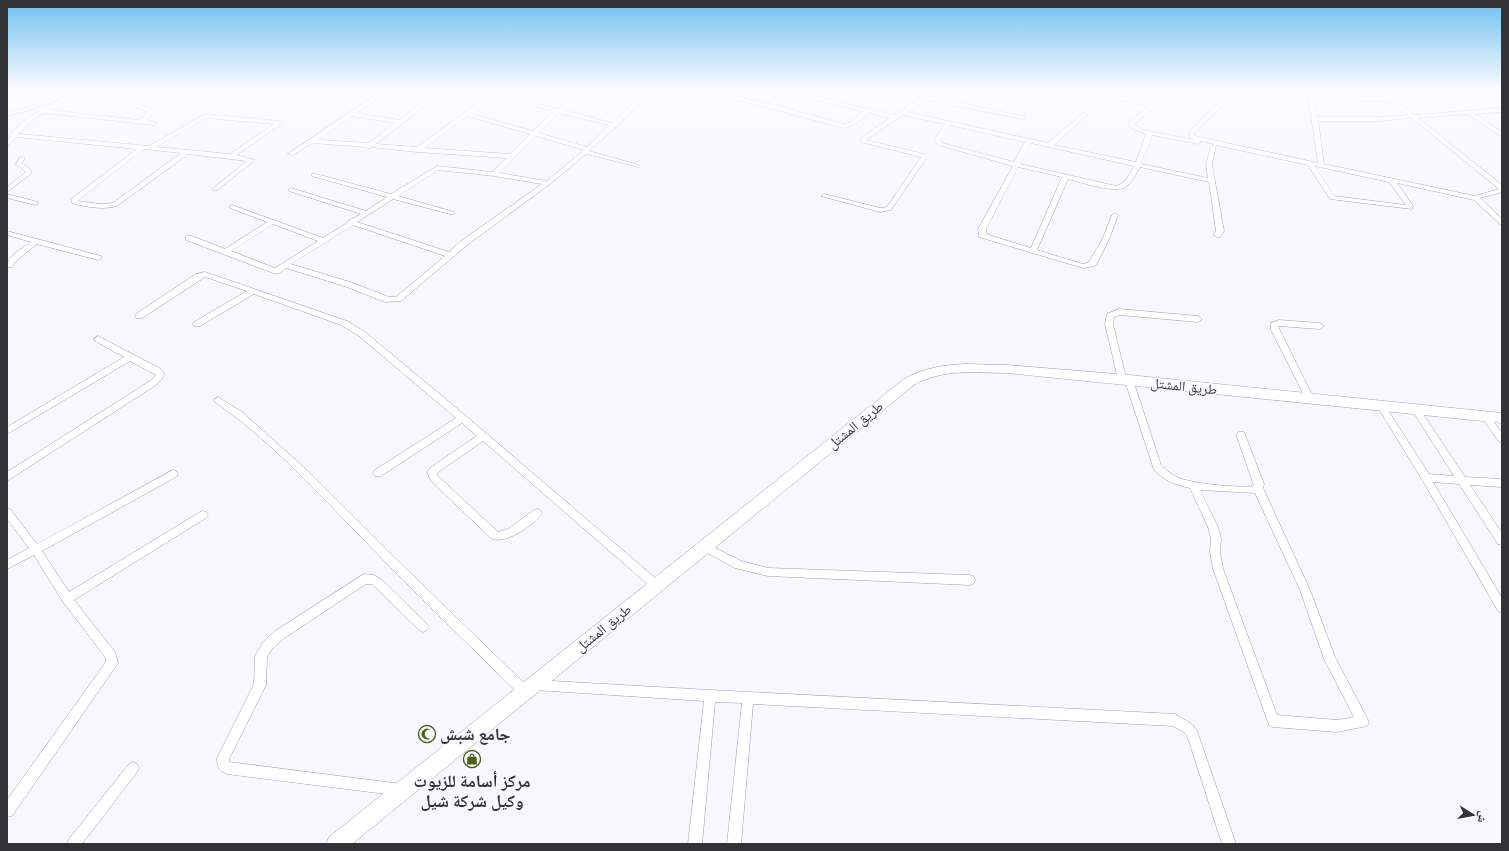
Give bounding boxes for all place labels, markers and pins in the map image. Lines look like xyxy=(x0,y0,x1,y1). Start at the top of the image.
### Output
place label: جامع شبش xyxy=(440,723,511,745)
mosque icon: جامع شبش xyxy=(417,724,437,744)
shop icon: مركز أسامة للزيوت وكيل شركة شيل xyxy=(462,749,482,769)
place label: مركز أسامة للزيوت وكيل شركة شيل xyxy=(413,770,531,812)

